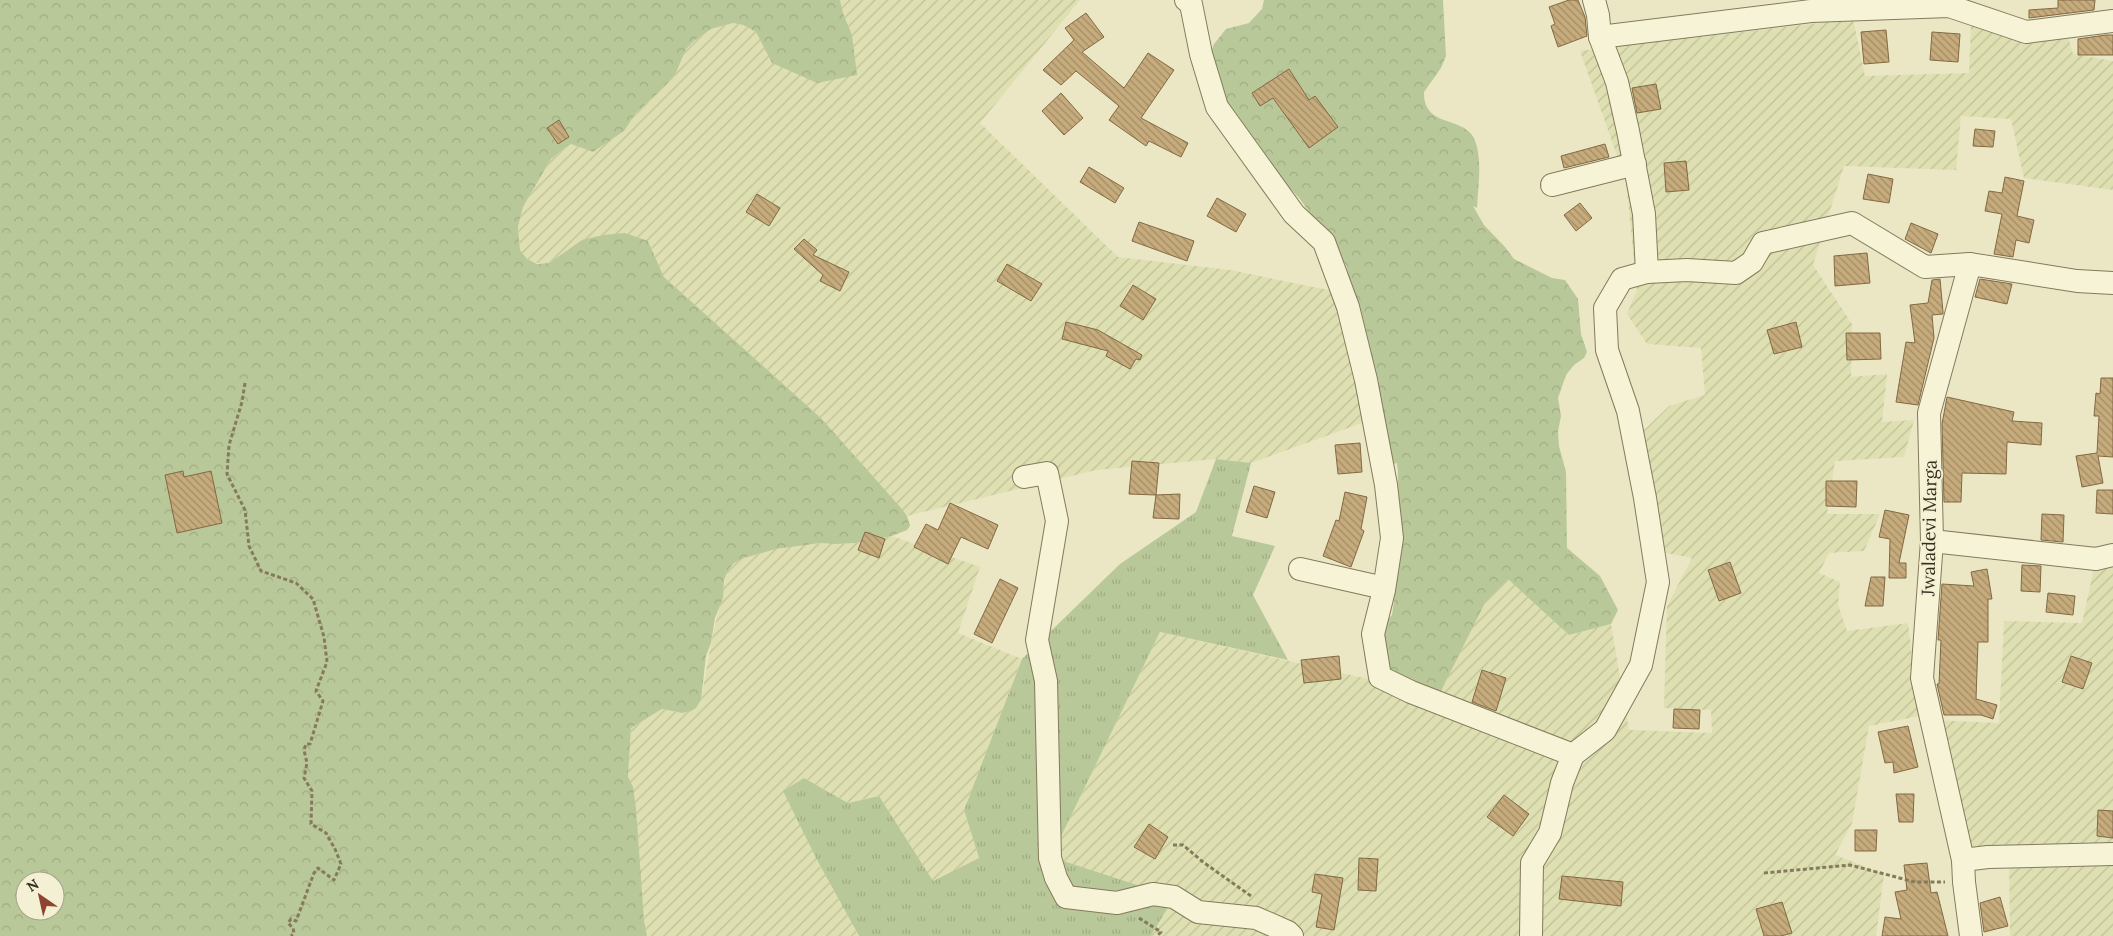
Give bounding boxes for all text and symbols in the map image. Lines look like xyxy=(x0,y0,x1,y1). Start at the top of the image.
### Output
street label: Jwaladevi Marga xyxy=(1916,460,1942,597)
north arrow xyxy=(15,871,65,921)
text: N xyxy=(23,875,42,896)

